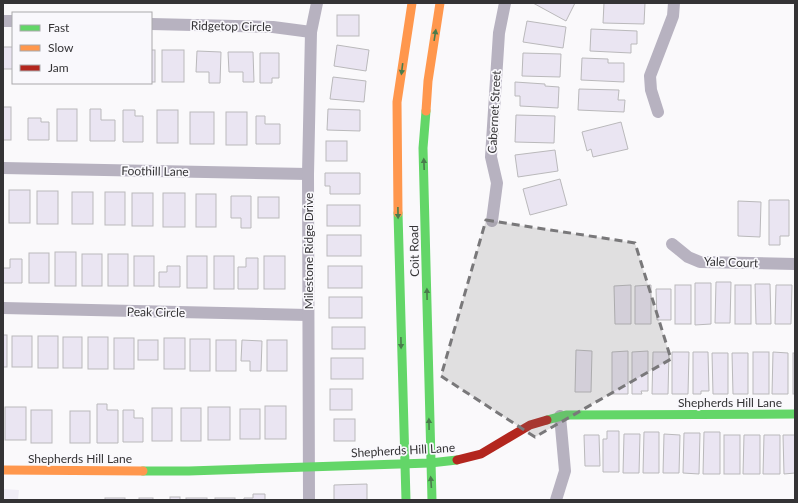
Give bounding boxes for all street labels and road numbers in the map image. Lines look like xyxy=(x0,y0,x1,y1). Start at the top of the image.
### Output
street label: Ridgetop Circle xyxy=(191,18,271,34)
street label: Cabernet Street xyxy=(484,69,504,154)
street label: Foothill Lane xyxy=(121,163,189,179)
street label: Milestone Ridge Drive xyxy=(301,193,316,309)
street label: Coit Road xyxy=(406,225,422,277)
street label: Yale Court xyxy=(704,254,759,270)
street label: Peak Circle xyxy=(127,304,185,320)
street label: Shepherds Hill Lane xyxy=(678,395,782,410)
street label: Shepherds Hill Lane xyxy=(351,440,455,460)
street label: Shepherds Hill Lane xyxy=(28,451,132,466)

